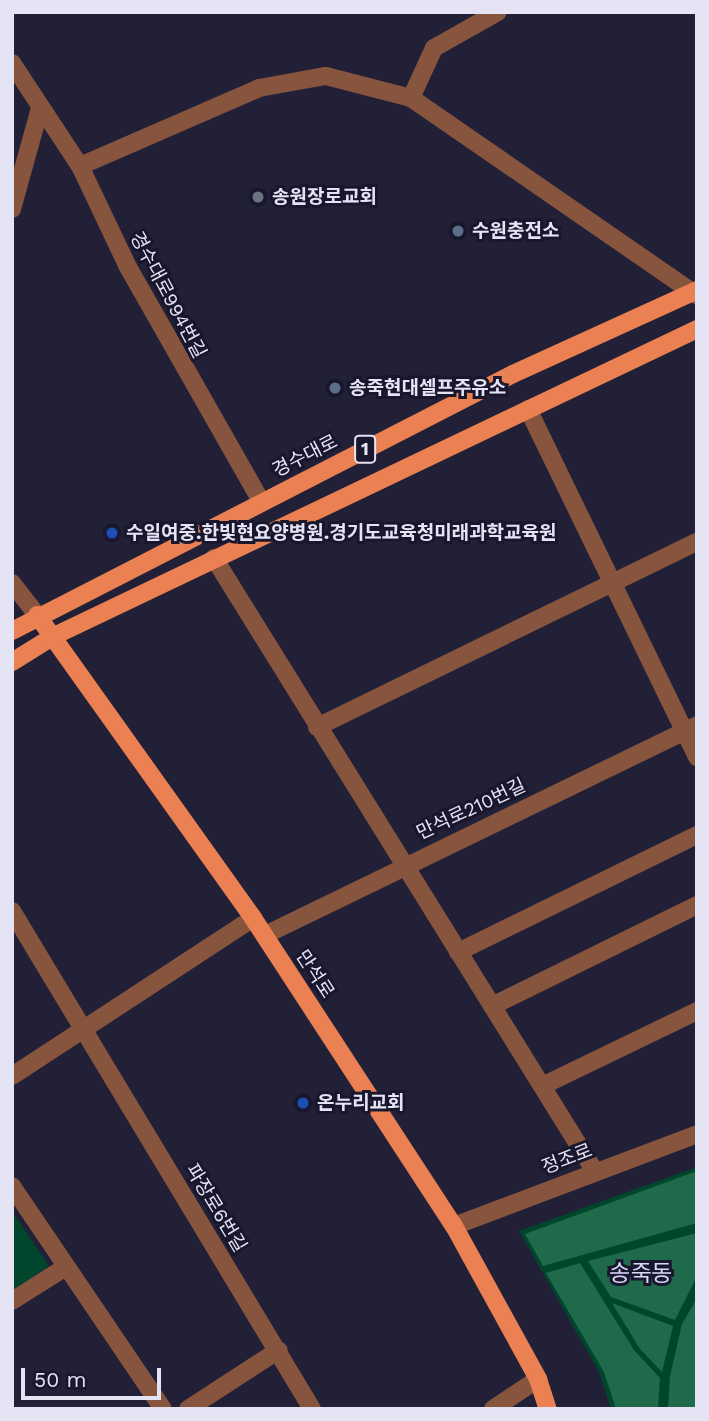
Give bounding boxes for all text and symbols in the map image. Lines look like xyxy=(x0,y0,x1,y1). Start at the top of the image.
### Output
place label: 송원장로교회 xyxy=(272,186,377,208)
marker: 송원장로교회 xyxy=(250,189,266,205)
place label: 수원충전소 xyxy=(472,220,559,242)
marker: 수원충전소 xyxy=(450,223,466,239)
street label: 경수대로994번길 xyxy=(125,228,211,362)
place label: 송죽현대셀프주유소 xyxy=(349,377,506,399)
marker: 송죽현대셀프주유소 xyxy=(327,380,343,396)
street label: 경수대로 xyxy=(269,430,341,482)
road number: 1 xyxy=(353,434,377,463)
place label: 수일여중.한빛현요양병원.경기도교육청미래과학교육원 xyxy=(126,522,557,544)
marker: 수일여중.한빛현요양병원.경기도교육청미래과학교육원 xyxy=(104,525,120,541)
street label: 만석로210번길 xyxy=(413,774,529,844)
street label: 만석로 xyxy=(291,946,339,1002)
place label: 온누리교회 xyxy=(317,1092,404,1114)
marker: 온누리교회 xyxy=(295,1095,311,1111)
street label: 정조로 xyxy=(538,1139,596,1179)
street label: 파장로6번길 xyxy=(181,1160,251,1256)
district label: 송죽동 xyxy=(609,1260,673,1288)
scale bar xyxy=(24,1354,164,1398)
text: 50 m xyxy=(34,1367,86,1392)

